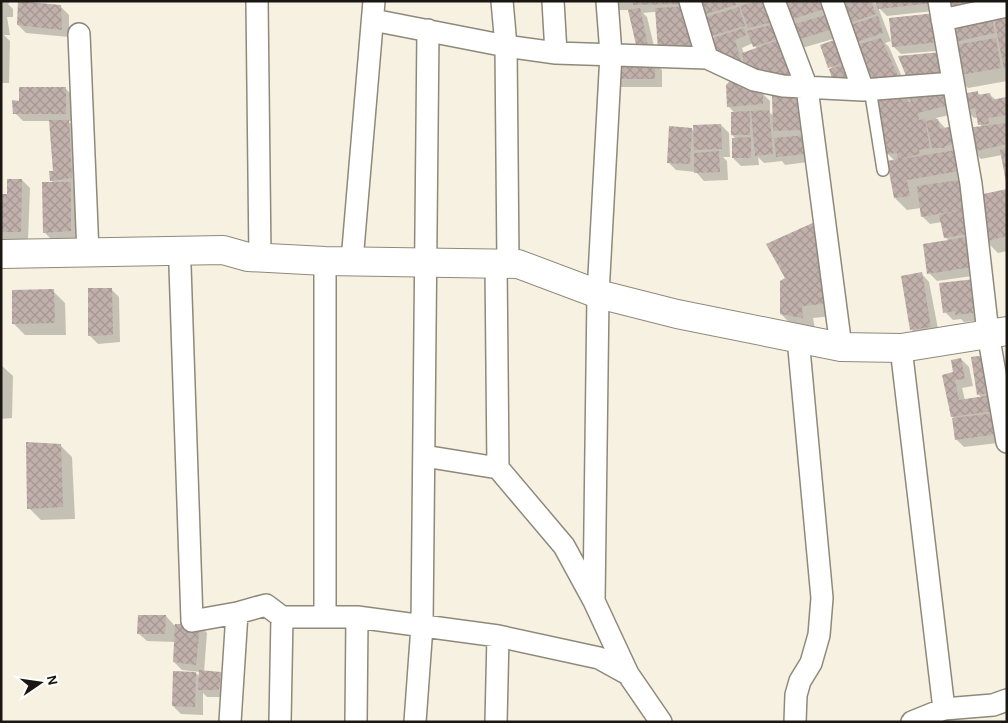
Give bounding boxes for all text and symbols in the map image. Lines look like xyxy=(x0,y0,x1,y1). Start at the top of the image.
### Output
north arrow xyxy=(15,658,65,708)
text: N xyxy=(44,674,60,687)

